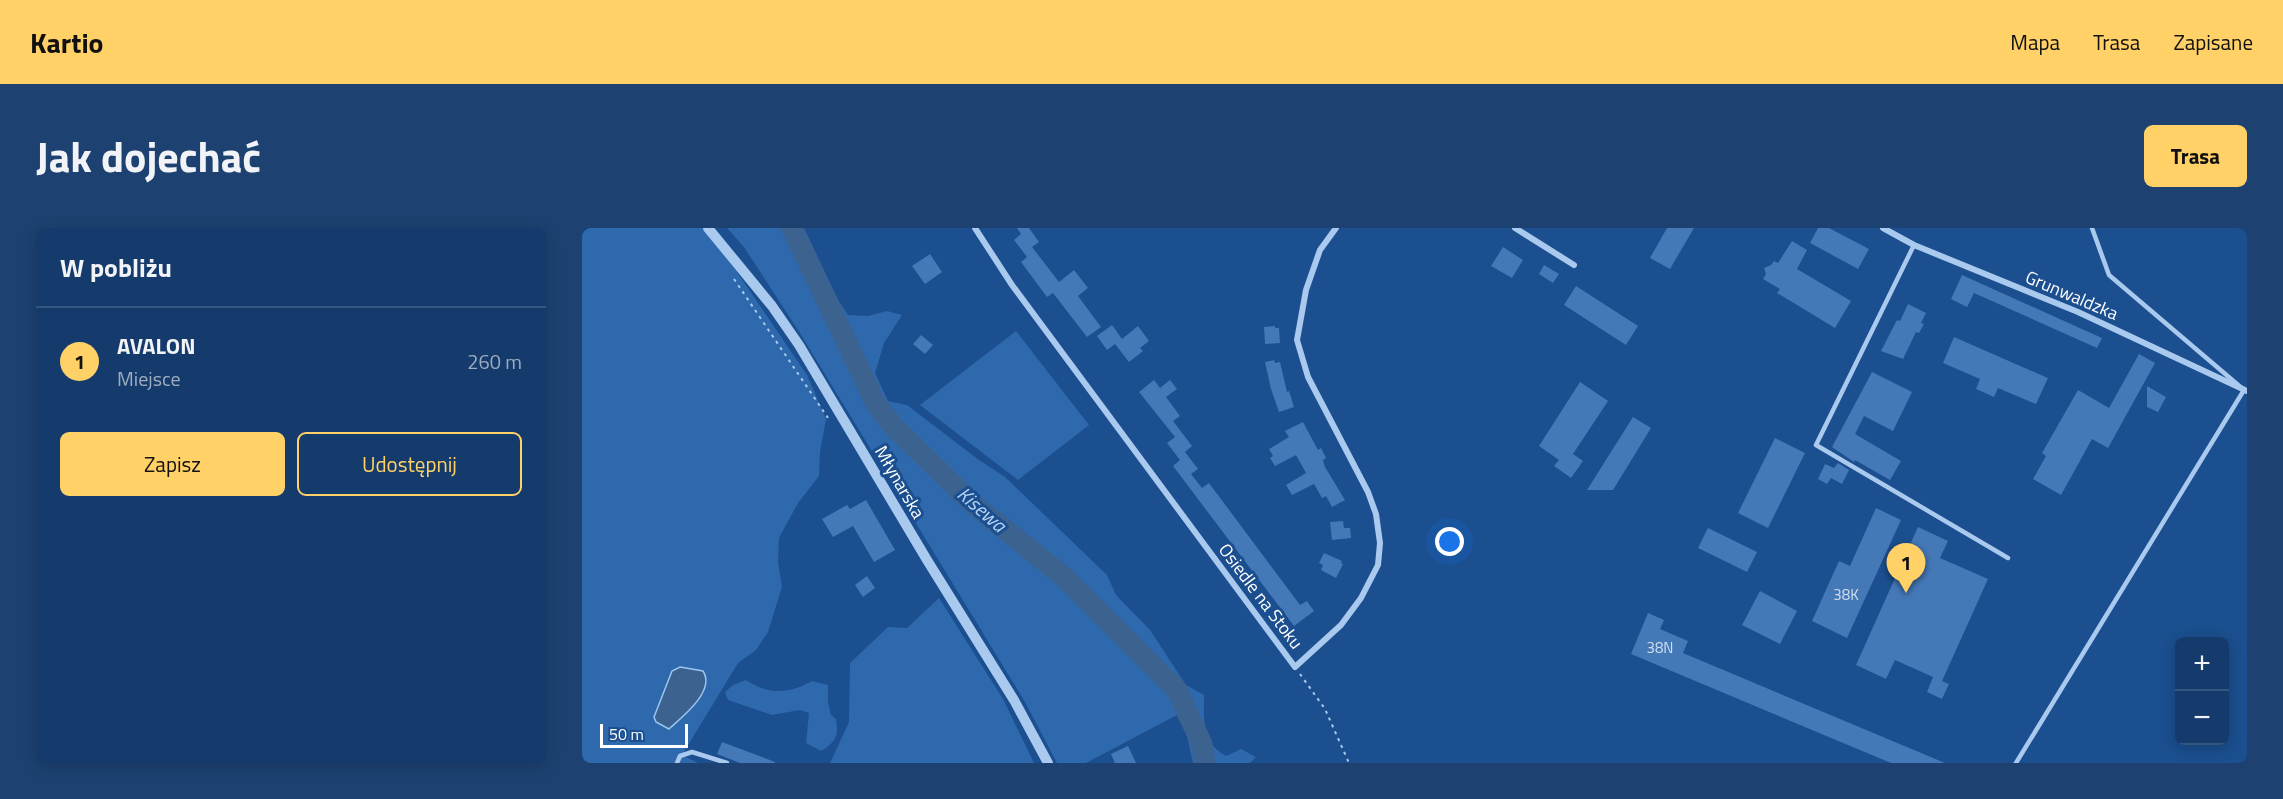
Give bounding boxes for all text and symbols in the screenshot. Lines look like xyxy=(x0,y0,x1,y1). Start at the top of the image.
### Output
text: Kartio xyxy=(30,21,104,64)
text: Mapa xyxy=(2010,26,2060,58)
text: Trasa xyxy=(2093,26,2140,58)
text: Zapisane xyxy=(2173,26,2253,58)
text: Jak dojechać xyxy=(36,124,261,188)
button: Trasa xyxy=(2144,125,2247,187)
text: W pobliżu xyxy=(60,248,172,287)
street label: Grunwaldzka xyxy=(2021,263,2123,327)
text: AVALON xyxy=(117,329,195,363)
text: 1 xyxy=(74,346,85,377)
text: 260 m xyxy=(467,346,522,377)
text: Miejsce xyxy=(117,363,181,394)
button: Zapisz xyxy=(60,432,285,496)
button: Udostępnij xyxy=(297,432,522,496)
street label: Młynarska xyxy=(868,440,932,524)
water label: Kisewa xyxy=(950,479,1014,540)
your location xyxy=(1435,527,1464,556)
street label: Osiedle na Stoku xyxy=(1212,537,1310,655)
pin: 1 xyxy=(1886,544,1926,593)
house number: 38K xyxy=(1833,583,1859,606)
house number: 38N xyxy=(1647,636,1673,659)
map controls xyxy=(2175,637,2229,745)
button: + xyxy=(2175,637,2229,691)
button: − xyxy=(2175,691,2229,745)
scale bar xyxy=(600,721,688,748)
text: 50 m xyxy=(609,722,644,746)

